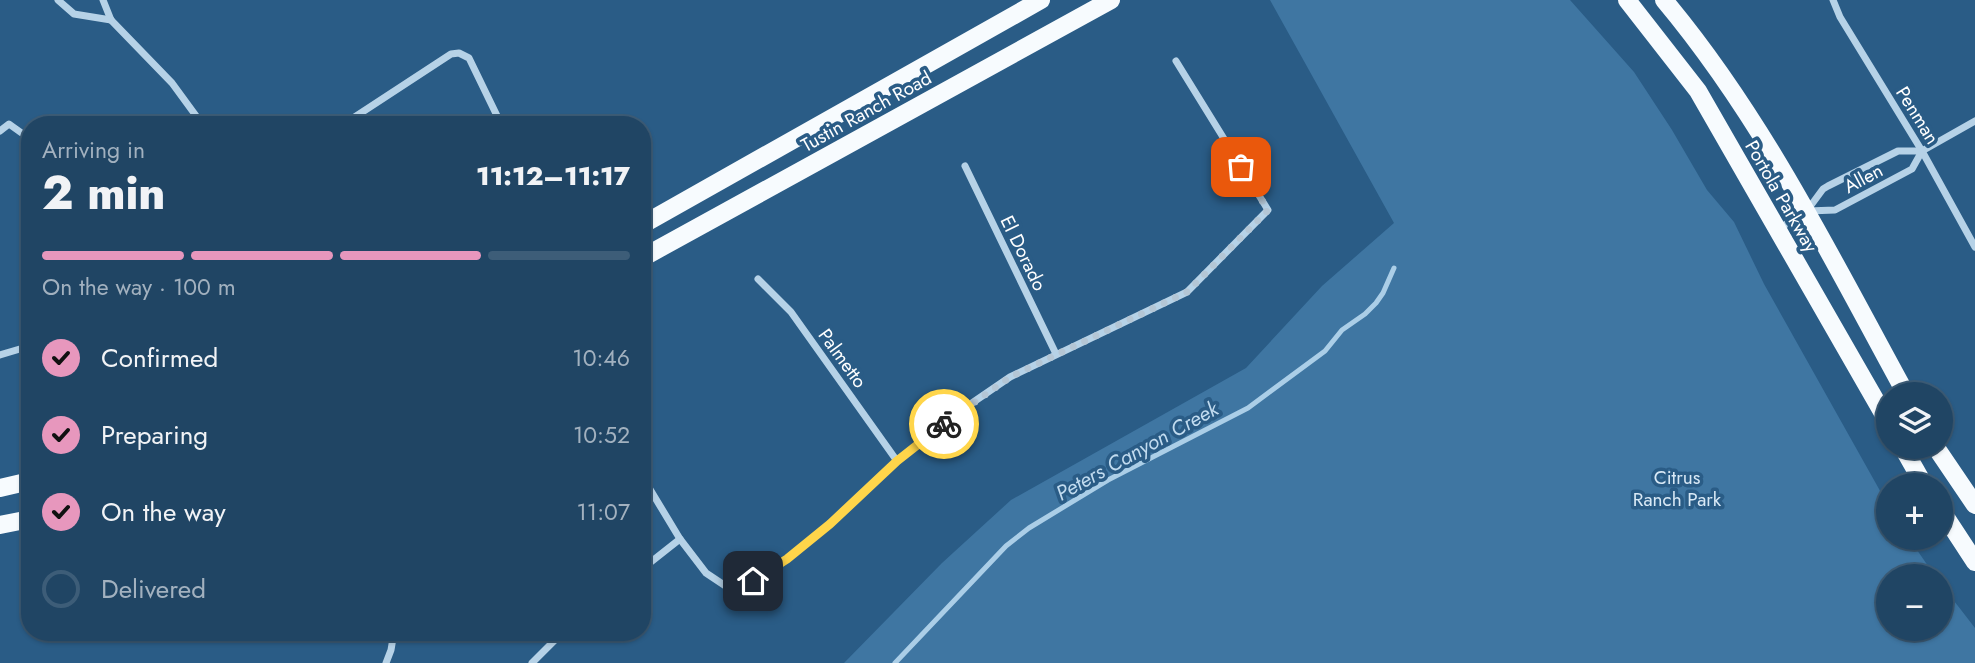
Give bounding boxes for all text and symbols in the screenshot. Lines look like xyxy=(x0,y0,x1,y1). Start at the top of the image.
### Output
street label: Tustin Ranch Road xyxy=(796,64,936,159)
street label: Penman xyxy=(1889,81,1946,149)
text: Arriving in xyxy=(42,133,145,167)
street label: Portola Parkway xyxy=(1739,135,1825,258)
pin xyxy=(1211,137,1271,197)
icon: bag xyxy=(1222,148,1260,186)
text: 11:12–11:17 xyxy=(476,157,630,195)
street label: Allen xyxy=(1839,157,1888,200)
text: 2 min xyxy=(42,160,166,226)
street label: El Dorado xyxy=(994,211,1053,295)
text: On the way · 100 m xyxy=(42,270,236,304)
street label: Palmetto xyxy=(812,323,873,394)
icon: check xyxy=(42,339,80,377)
text: Confirmed xyxy=(101,339,218,377)
text: 10:46 xyxy=(572,341,630,375)
map controls xyxy=(1876,382,1953,641)
button: layers xyxy=(1876,382,1953,459)
courier xyxy=(909,389,979,459)
water label: Peters Canyon Creek xyxy=(1050,393,1225,508)
icon: bike xyxy=(925,405,963,443)
icon: check xyxy=(42,416,80,454)
text: Preparing xyxy=(101,416,208,454)
text: 10:52 xyxy=(573,418,630,452)
park label: Citrus Ranch Park xyxy=(1633,464,1722,513)
button: + xyxy=(1876,473,1953,550)
icon: check xyxy=(42,493,80,531)
text: On the way xyxy=(101,493,226,531)
text: 11:07 xyxy=(577,495,630,529)
pin xyxy=(723,551,783,611)
icon: home xyxy=(734,562,772,600)
button: − xyxy=(1876,564,1953,641)
text: Delivered xyxy=(101,570,206,608)

